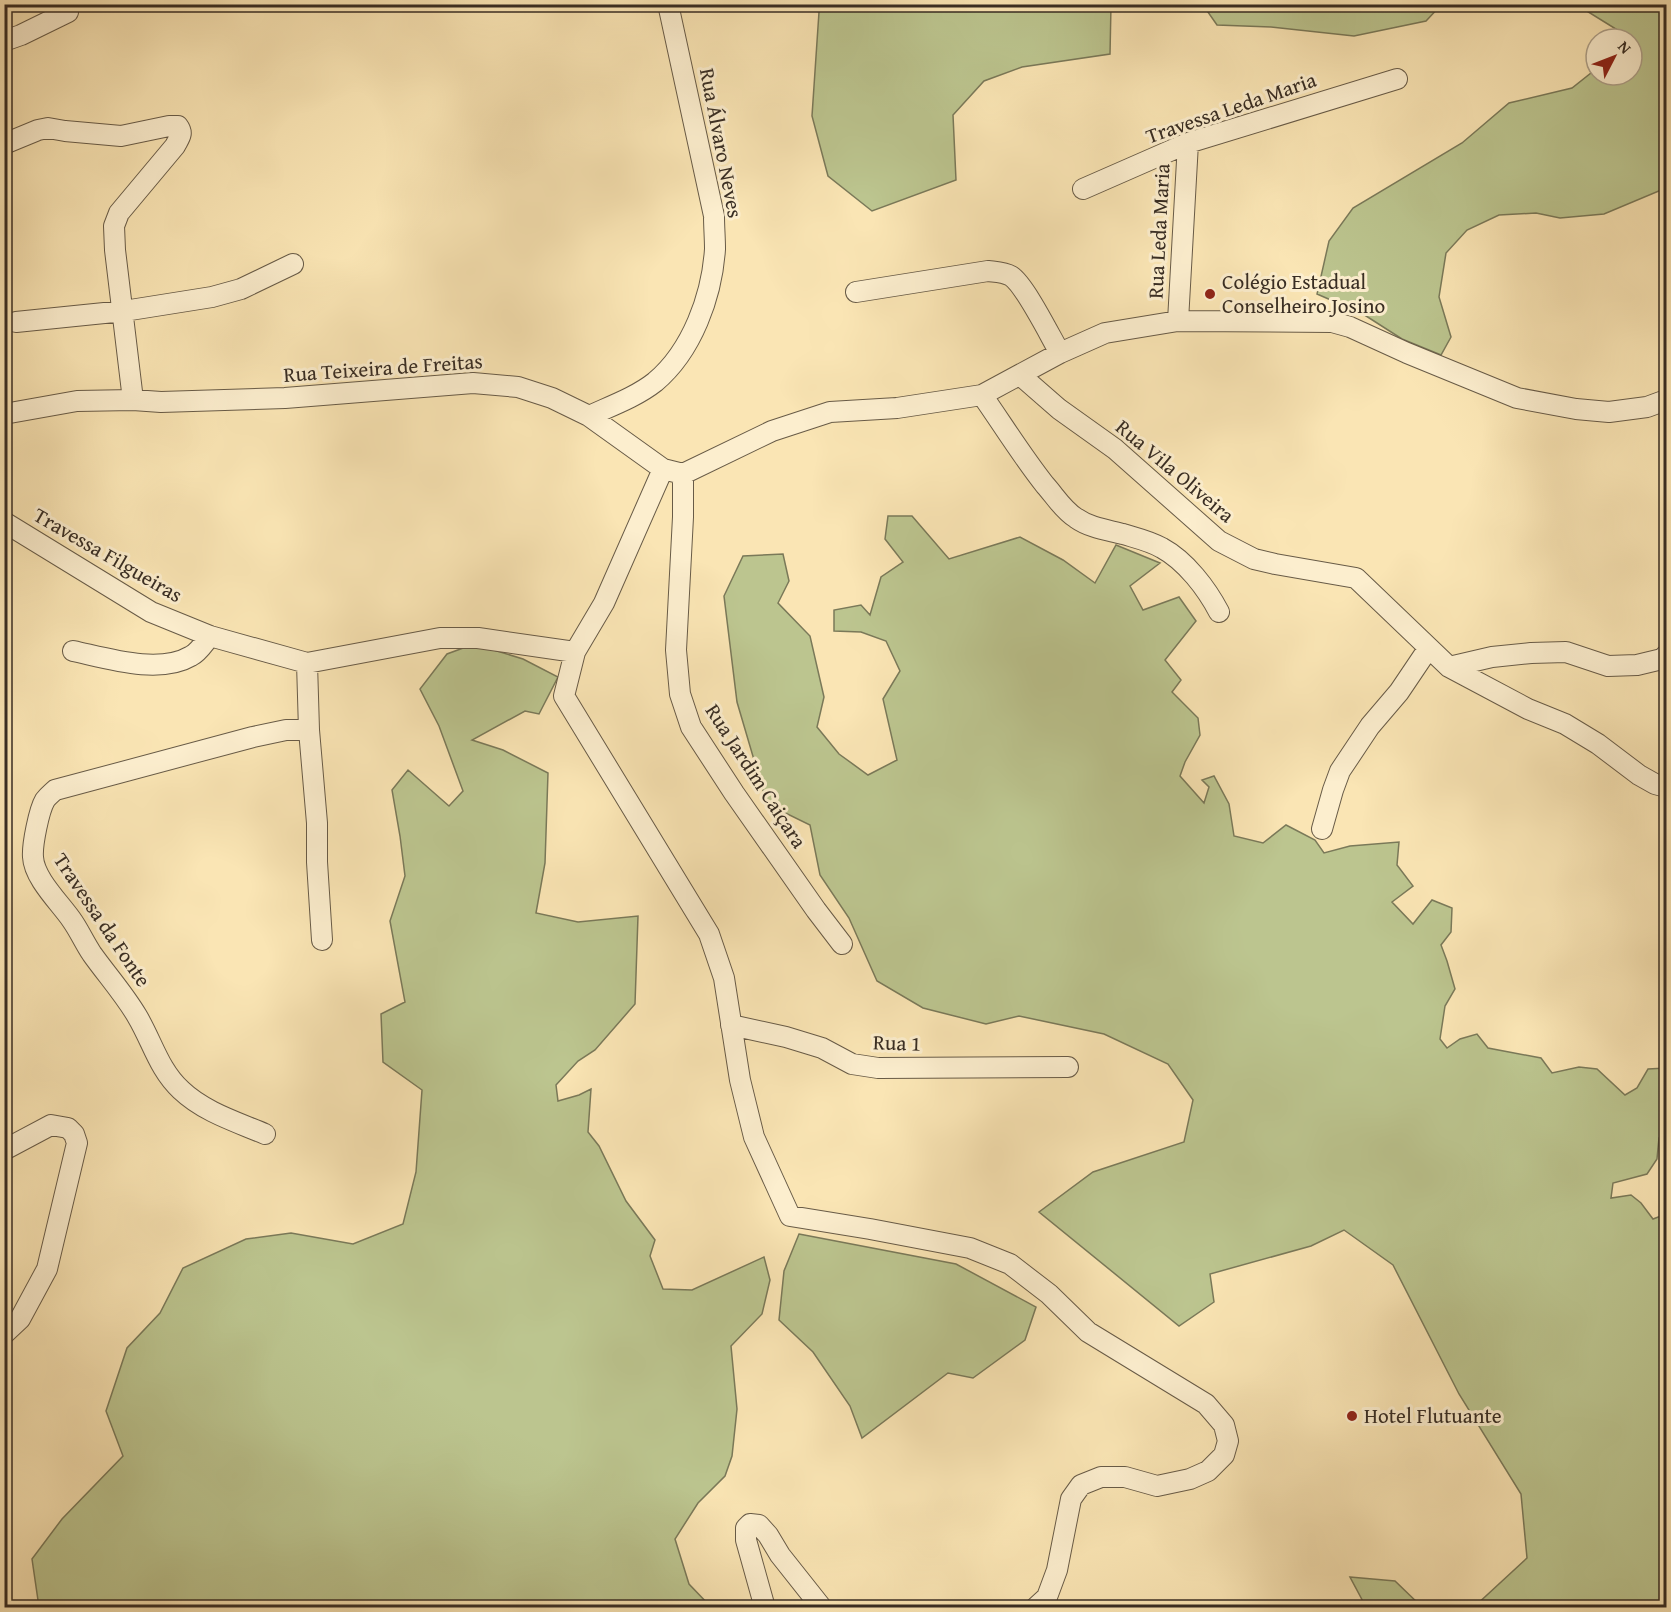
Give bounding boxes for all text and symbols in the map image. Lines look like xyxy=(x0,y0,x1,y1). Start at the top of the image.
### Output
north arrow xyxy=(1584,27,1644,87)
text: N xyxy=(1613,35,1638,59)
street label: Travessa Leda Maria xyxy=(1141,64,1320,151)
street label: Rua Álvaro Neves xyxy=(692,65,751,220)
street label: Rua Leda Maria xyxy=(1139,162,1178,299)
place label: Colégio Estadual Conselheiro Josino xyxy=(1222,266,1385,321)
marker: Colégio Estadual Conselheiro Josino xyxy=(1203,287,1217,301)
street label: Rua Teixeira de Freitas xyxy=(282,345,484,390)
street label: Rua Vila Oliveira xyxy=(1109,412,1242,530)
street label: Travessa Filgueiras xyxy=(28,499,188,610)
street label: Rua Jardim Caiçara xyxy=(698,697,815,854)
street label: Travessa da Fonte xyxy=(46,846,159,993)
street label: Rua 1 xyxy=(872,1026,922,1059)
place label: Hotel Flutuante xyxy=(1364,1400,1502,1431)
marker: Hotel Flutuante xyxy=(1345,1409,1359,1423)

